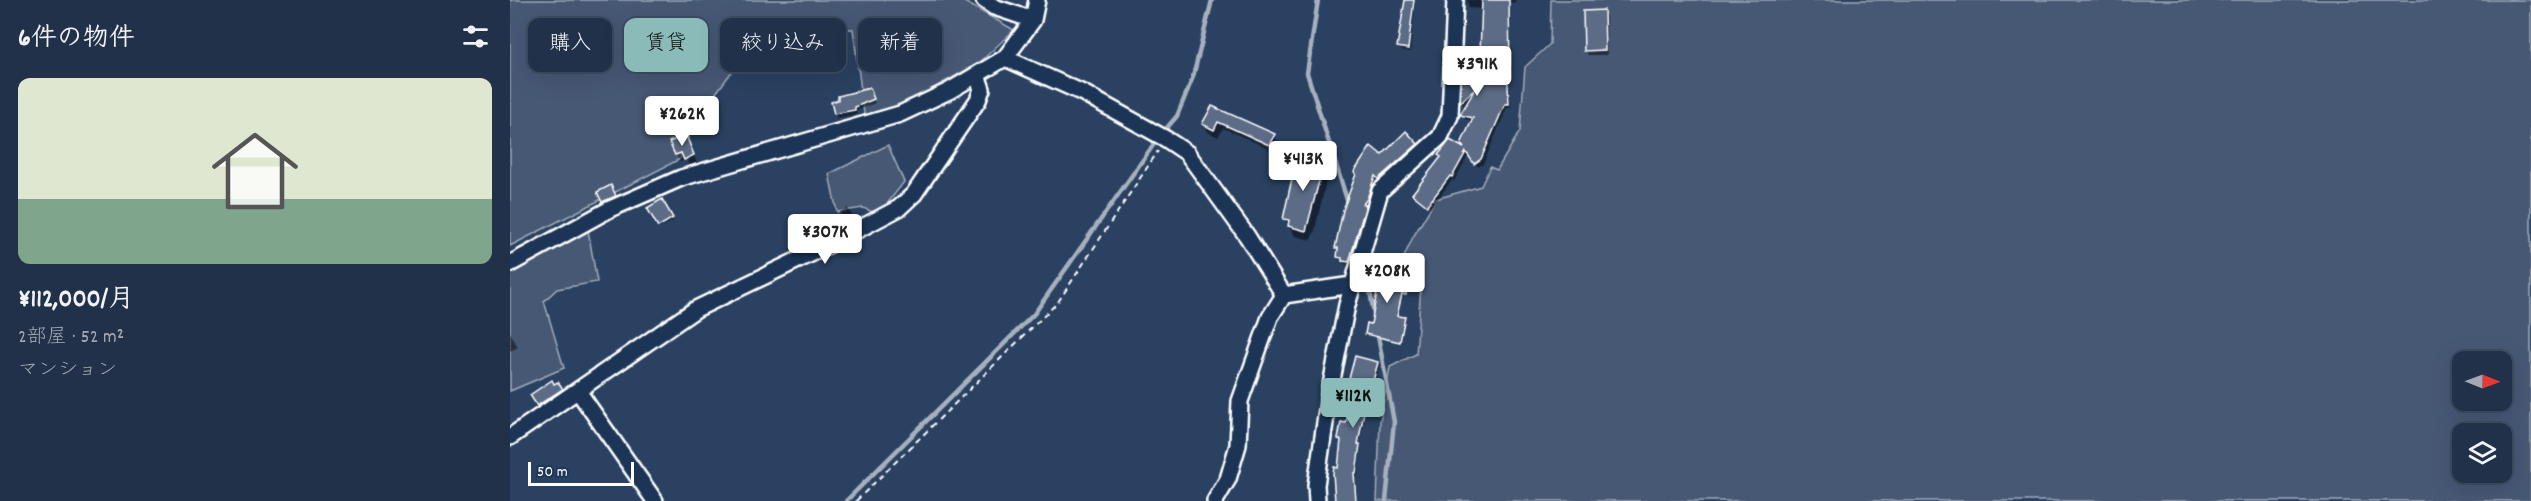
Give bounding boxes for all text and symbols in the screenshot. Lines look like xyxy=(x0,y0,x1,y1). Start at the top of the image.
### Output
chip: 購入 xyxy=(528,18,612,72)
chip: 賃貸 xyxy=(624,18,708,72)
chip: 絞り込み xyxy=(720,18,846,72)
chip: 新着 xyxy=(858,18,942,72)
icon: filters xyxy=(459,20,492,53)
text: 6件の物件 xyxy=(18,21,135,58)
pin: ¥391K xyxy=(1435,46,1519,97)
text: ¥391K xyxy=(1456,51,1498,79)
pin: ¥262K xyxy=(640,96,724,147)
text: ¥262K xyxy=(659,101,705,129)
icon: home xyxy=(201,117,309,225)
pin: ¥413K xyxy=(1261,141,1345,192)
text: ¥413K xyxy=(1283,146,1323,174)
pin: ¥307K xyxy=(783,214,867,265)
text: ¥307K xyxy=(802,219,848,247)
pin: ¥208K xyxy=(1345,253,1429,304)
text: ¥208K xyxy=(1364,258,1410,286)
text: ¥112,000/月 xyxy=(18,282,134,319)
text: 2部屋 · 52 m² xyxy=(18,324,124,352)
north arrow xyxy=(2452,351,2512,411)
map controls xyxy=(2452,351,2512,483)
text: マンション xyxy=(18,357,117,385)
pin: ¥112K xyxy=(1311,378,1395,429)
text: ¥112K xyxy=(1335,383,1371,411)
button: layers xyxy=(2452,423,2512,483)
scale bar xyxy=(528,459,634,486)
text: 50 m xyxy=(537,461,568,484)

